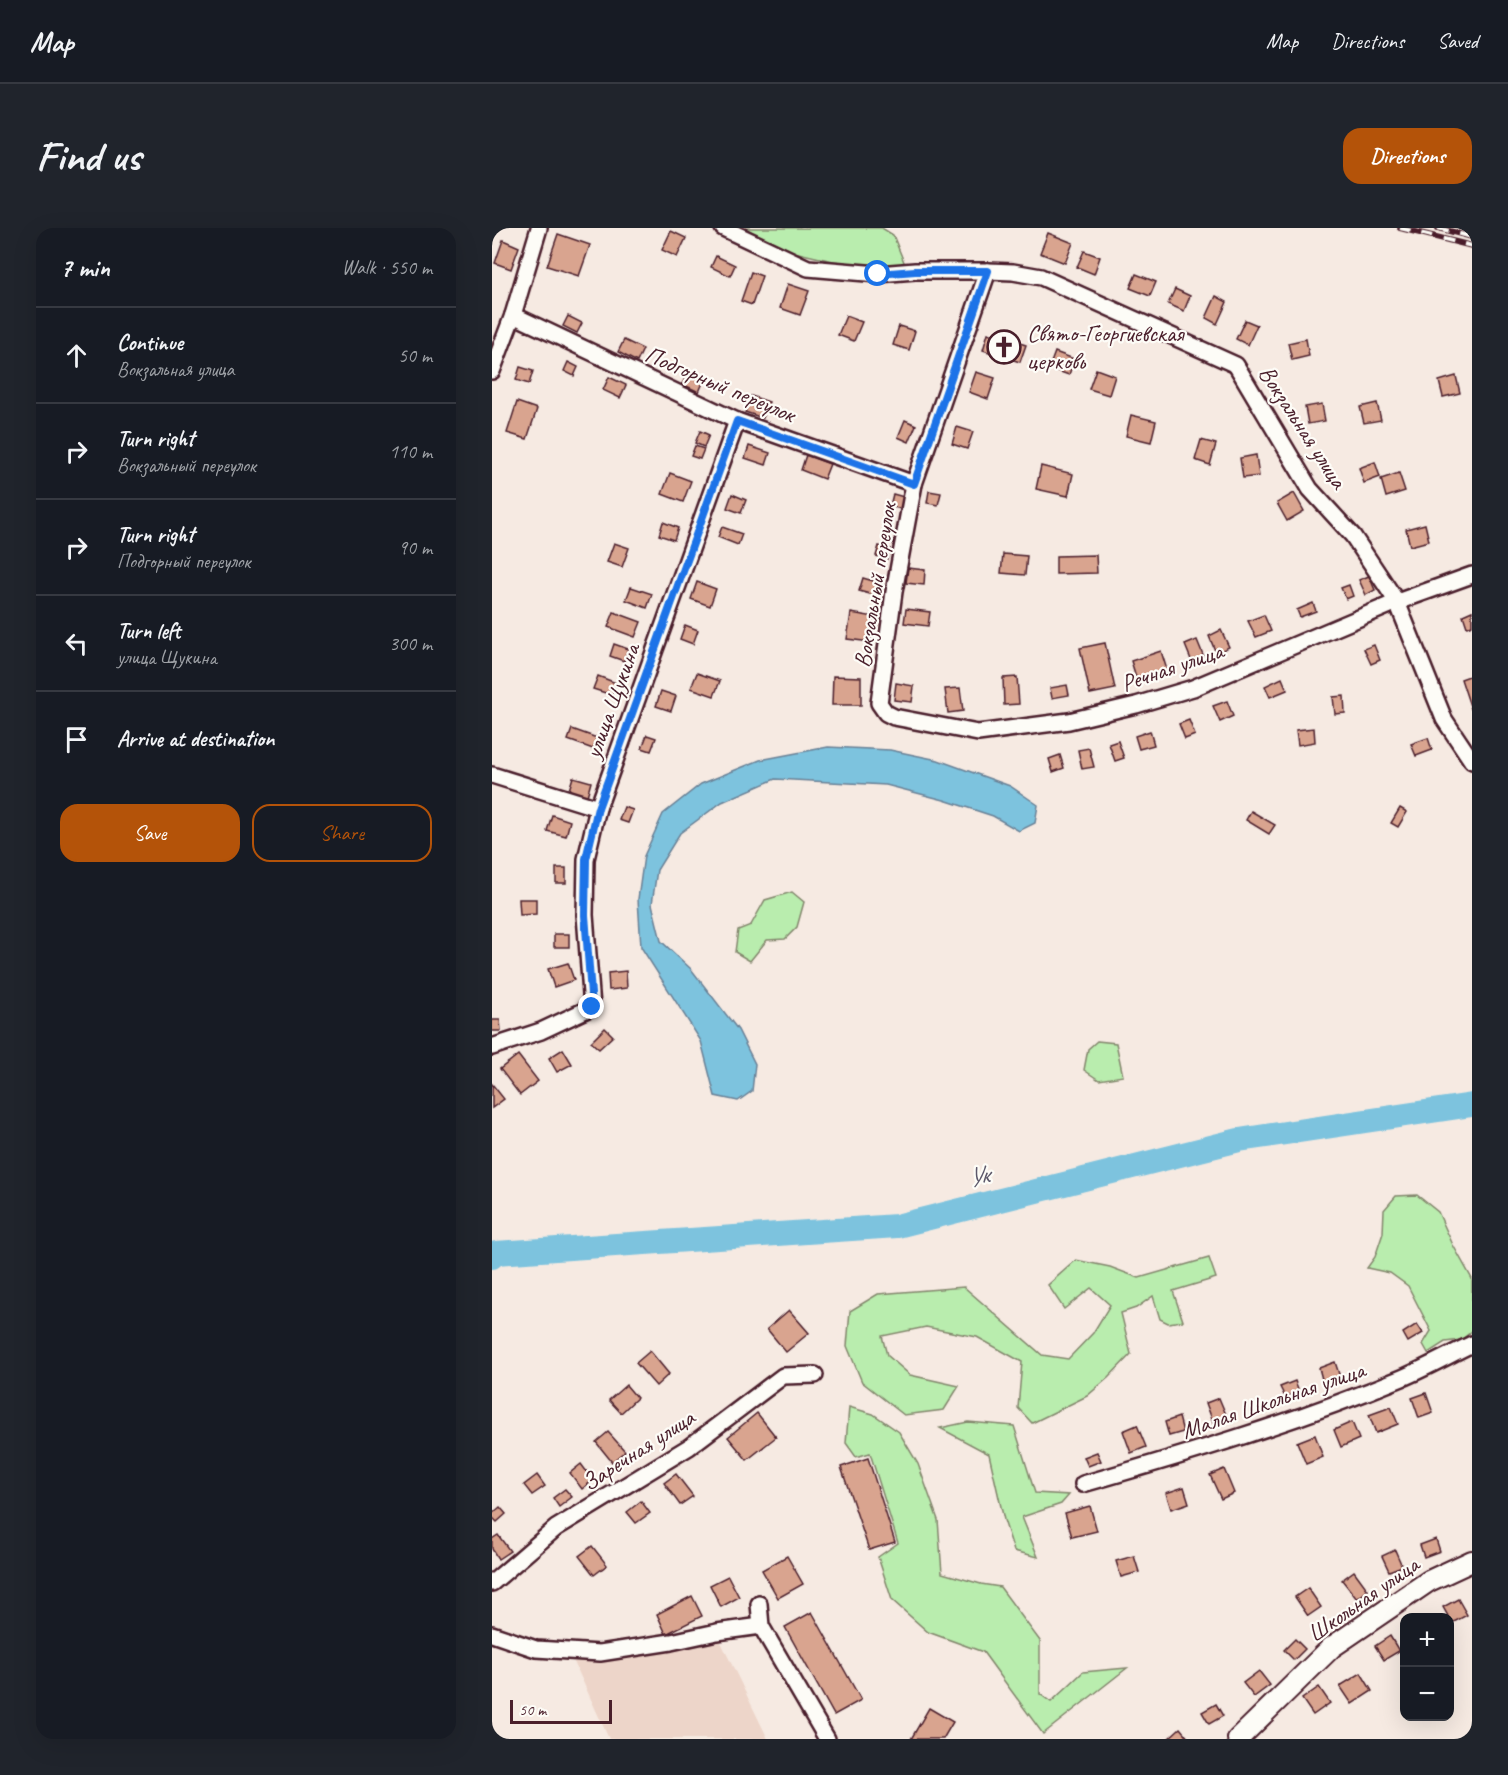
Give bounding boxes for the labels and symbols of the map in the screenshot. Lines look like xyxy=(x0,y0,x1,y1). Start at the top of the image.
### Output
route start xyxy=(864,260,890,286)
place label: Свято-Георгиевская церковь xyxy=(1027,318,1185,376)
church icon: Свято-Георгиевская церковь xyxy=(986,329,1022,365)
street label: Подгорный переулок xyxy=(640,339,802,430)
street label: Вокзальная улица xyxy=(1252,360,1355,495)
street label: Вокзальный переулок xyxy=(847,498,903,670)
street label: Речная улица xyxy=(1117,635,1229,698)
street label: улица Щукина xyxy=(577,638,647,764)
route end xyxy=(578,993,604,1019)
water label: Ук xyxy=(964,1157,997,1195)
street label: Малая Школьная улица xyxy=(1177,1354,1371,1445)
street label: Заречная улица xyxy=(576,1402,701,1498)
street label: Школьная улица xyxy=(1301,1548,1426,1648)
scale bar xyxy=(510,1697,612,1724)

